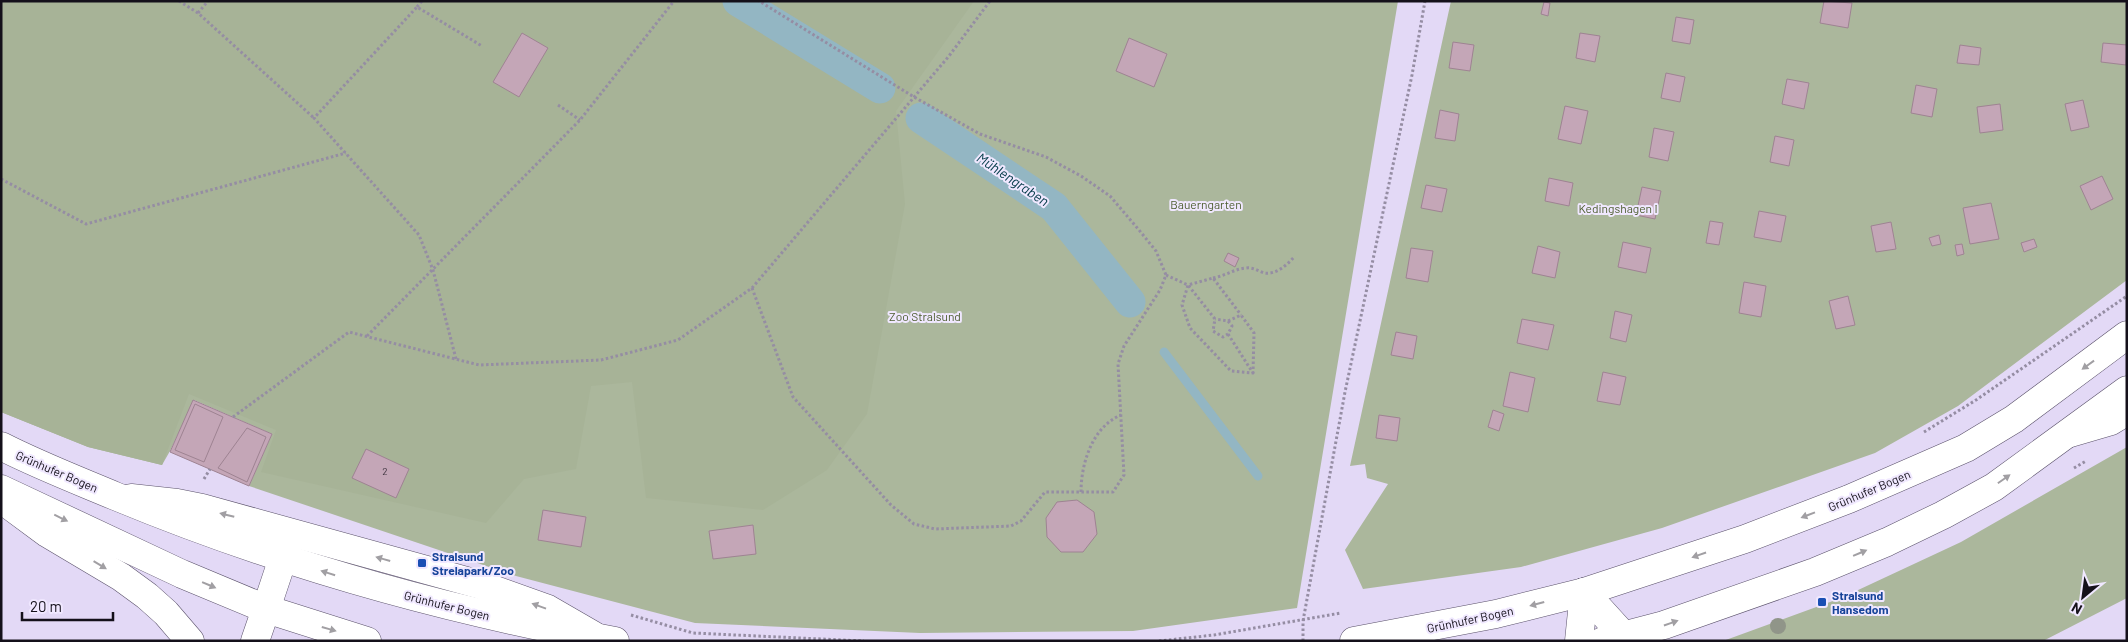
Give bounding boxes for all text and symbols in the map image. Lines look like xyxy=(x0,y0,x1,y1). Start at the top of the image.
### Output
water label: Mühlengraben xyxy=(974,149,1052,209)
park label: Bauerngarten xyxy=(1170,197,1242,211)
park label: Kedingshagen I xyxy=(1578,201,1658,215)
park label: Zoo Stralsund xyxy=(889,309,961,323)
one-way arrow xyxy=(2081,360,2095,370)
street label: Grünhufer Bogen xyxy=(14,447,100,495)
house number: 2 xyxy=(382,465,388,477)
street label: Grünhufer Bogen xyxy=(1826,466,1912,514)
one-way arrow xyxy=(1998,474,2011,484)
one-way arrow xyxy=(219,511,234,519)
one-way arrow xyxy=(1800,511,1815,519)
one-way arrow xyxy=(54,514,68,522)
place label: Stralsund Strelapark/Zoo xyxy=(432,549,514,577)
one-way arrow xyxy=(1853,549,1867,557)
one-way arrow xyxy=(1692,552,1707,559)
one-way arrow xyxy=(375,555,390,563)
marker: Stralsund Strelapark/Zoo xyxy=(416,557,428,569)
one-way arrow xyxy=(94,560,107,569)
one-way arrow xyxy=(320,569,335,577)
north arrow xyxy=(2058,572,2108,622)
one-way arrow xyxy=(202,581,216,589)
street label: Grünhufer Bogen xyxy=(403,588,491,622)
place label: Stralsund Hansedom xyxy=(1832,588,1889,616)
scale bar xyxy=(22,590,114,622)
marker: Stralsund Hansedom xyxy=(1816,596,1828,608)
text: 20 m xyxy=(30,597,62,615)
text: N xyxy=(2068,599,2085,618)
one-way arrow xyxy=(1530,600,1545,608)
one-way arrow xyxy=(531,602,546,609)
street label: Grünhufer Bogen xyxy=(1426,603,1514,635)
one-way arrow xyxy=(1664,619,1679,627)
one-way arrow xyxy=(322,626,337,634)

